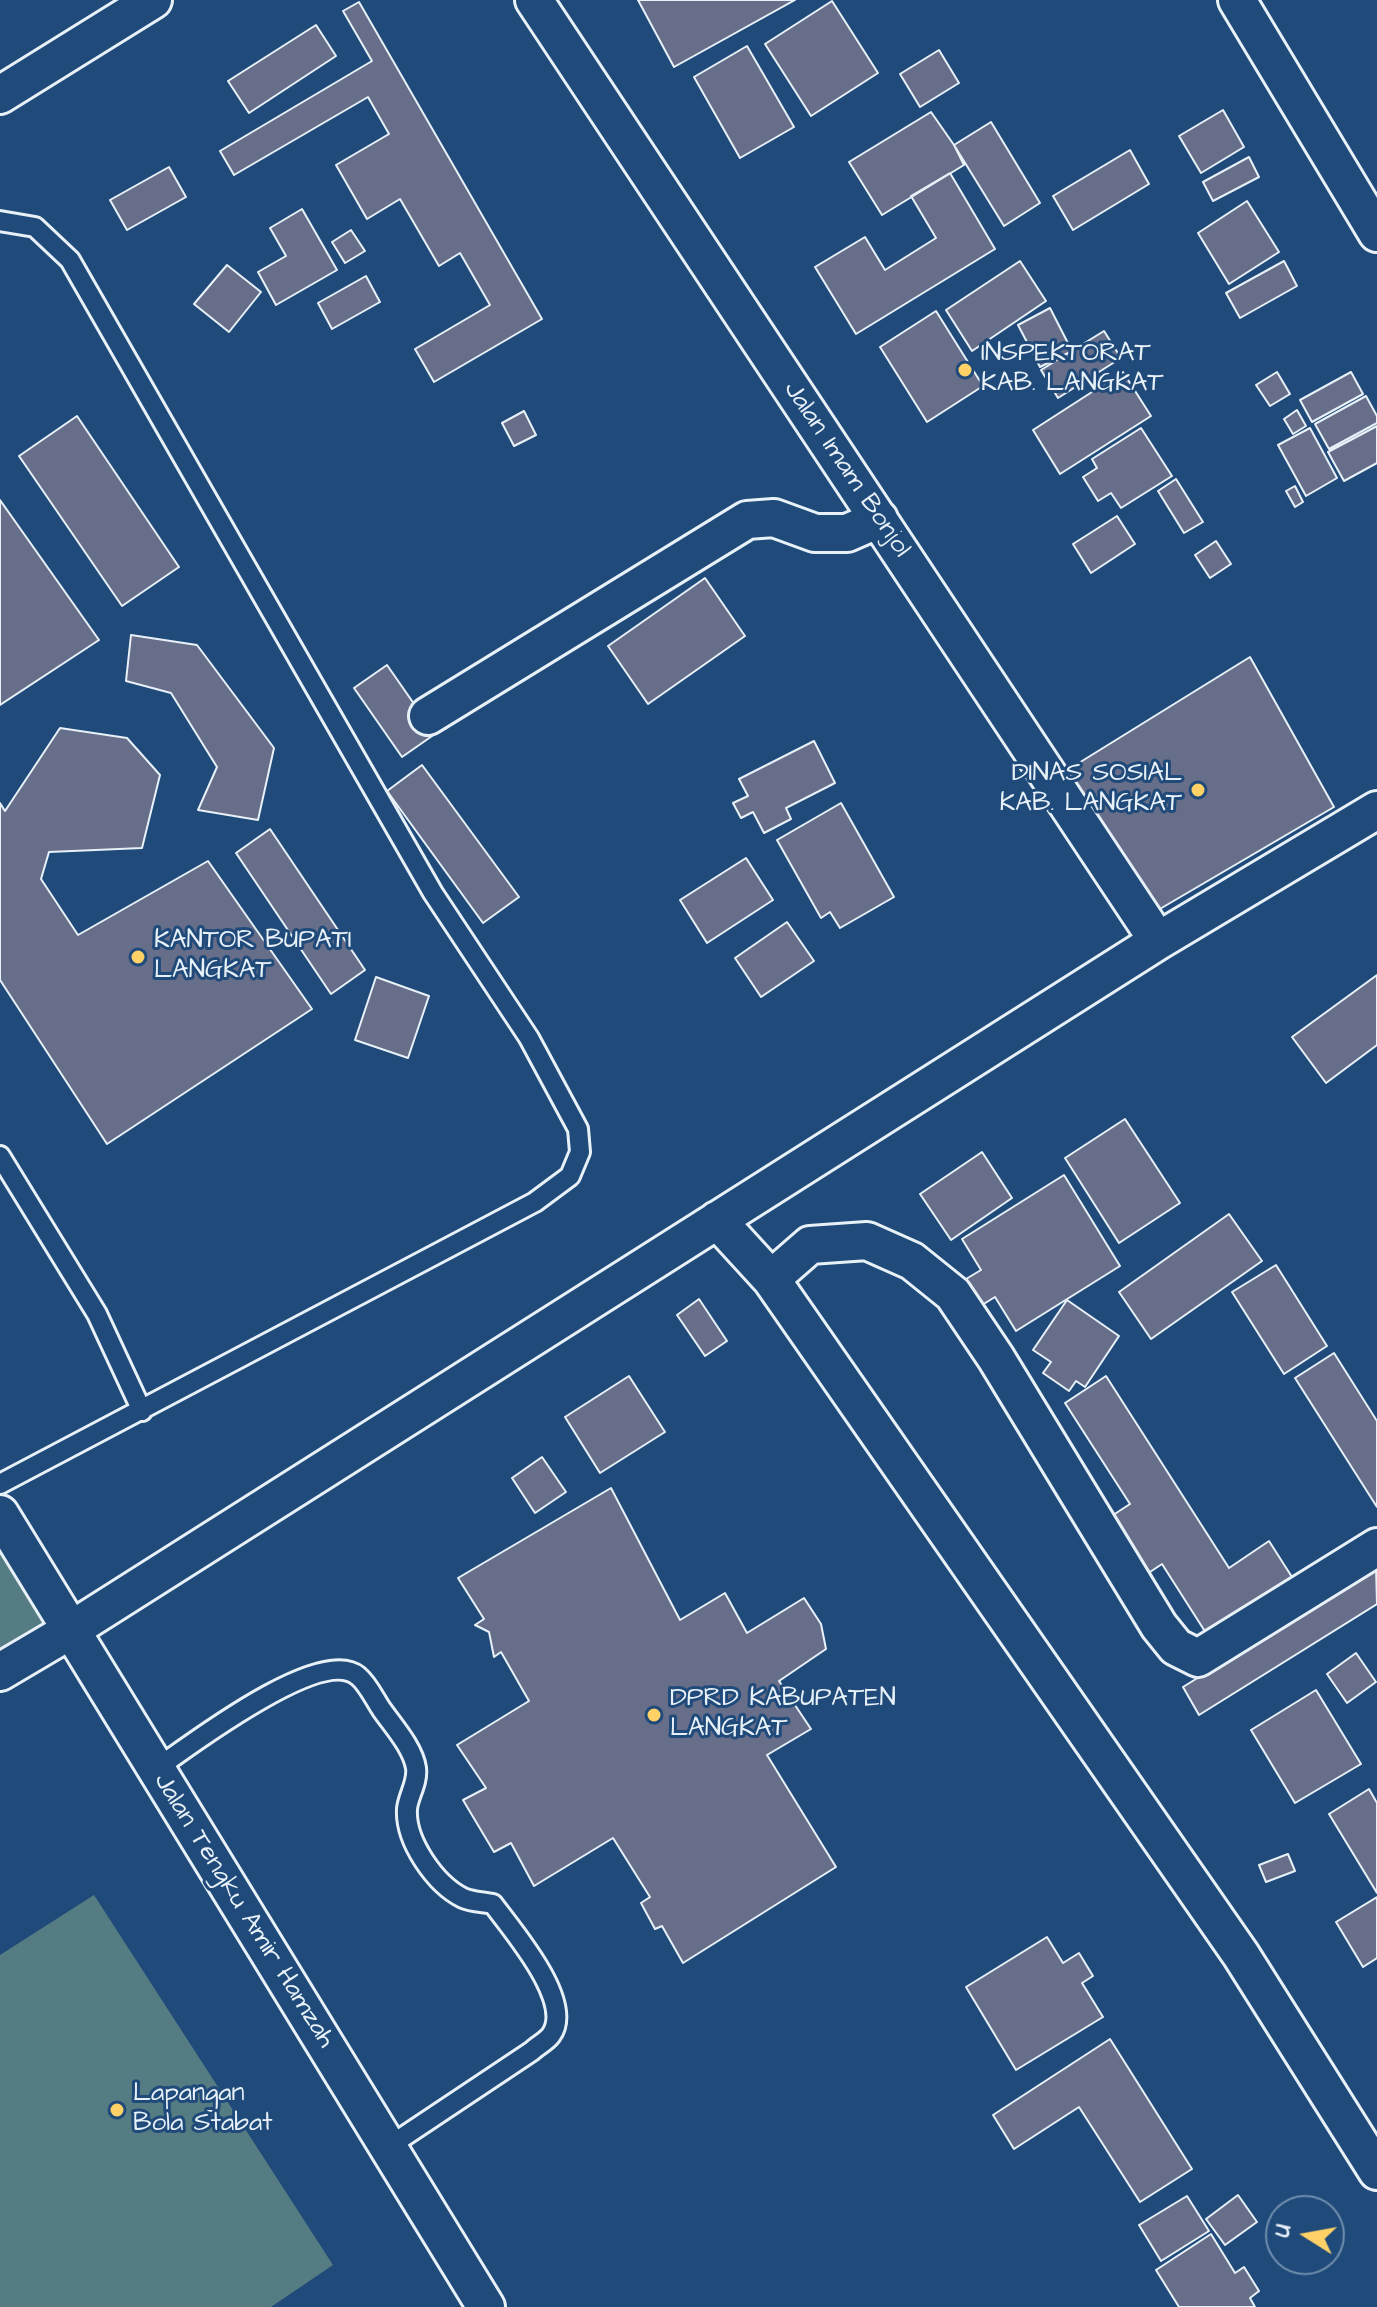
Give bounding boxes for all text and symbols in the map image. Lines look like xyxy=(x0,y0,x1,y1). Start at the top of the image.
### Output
place label: INSPEKTORAT KAB. LANGKAT xyxy=(981,339,1164,400)
marker: INSPEKTORAT KAB. LANGKAT xyxy=(956,361,974,379)
street label: Jalan Imam Bonjol xyxy=(776,376,916,564)
place label: DINAS SOSIAL KAB. LANGKAT xyxy=(999,759,1182,820)
marker: DINAS SOSIAL KAB. LANGKAT xyxy=(1189,781,1207,799)
place label: KANTOR BUPATI LANGKAT xyxy=(154,926,352,988)
marker: KANTOR BUPATI LANGKAT xyxy=(129,948,147,966)
place label: DPRD KABUPATEN LANGKAT xyxy=(670,1684,896,1746)
marker: DPRD KABUPATEN LANGKAT xyxy=(645,1706,663,1724)
street label: Jalan Tengku Amir Hamzah xyxy=(146,1768,340,2054)
place label: Lapangan Bola Stabat xyxy=(133,2079,273,2140)
marker: Lapangan Bola Stabat xyxy=(108,2101,126,2119)
north arrow xyxy=(1265,2195,1345,2275)
text: U xyxy=(1267,2222,1299,2240)

